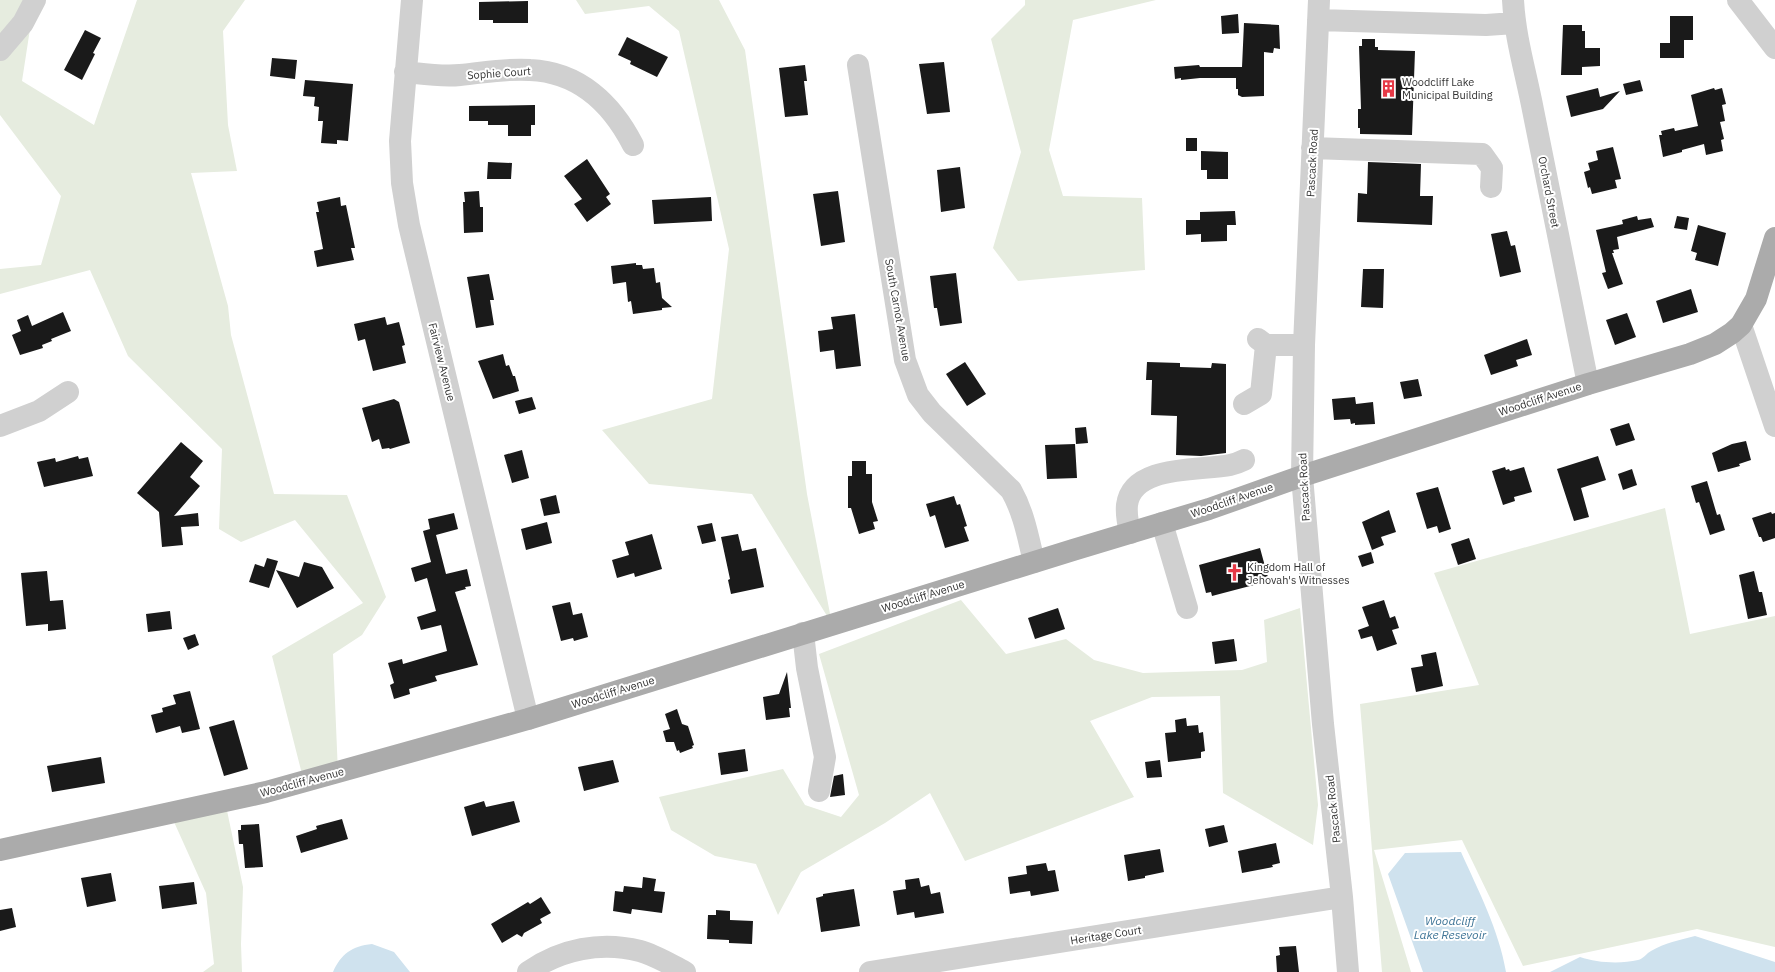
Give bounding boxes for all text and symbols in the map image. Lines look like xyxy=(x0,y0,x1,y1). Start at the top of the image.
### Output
street label: Sophie Court xyxy=(467,64,531,82)
place label: Woodcliff Lake Municipal Building xyxy=(1402,75,1493,102)
building icon: Woodcliff Lake Municipal Building xyxy=(1379,78,1399,98)
street label: Pascack Road xyxy=(1303,128,1321,198)
street label: Orchard Street xyxy=(1535,155,1563,229)
street label: South Carnot Avenue xyxy=(882,258,914,362)
street label: Fairview Avenue xyxy=(425,321,459,403)
street label: Woodcliff Avenue xyxy=(1497,379,1583,419)
street label: Pascack Road xyxy=(1295,452,1313,522)
street label: Woodcliff Avenue xyxy=(1189,479,1275,521)
place label: Kingdom Hall of Jehovah's Witnesses xyxy=(1247,560,1350,587)
church icon: Kingdom Hall of Jehovah's Witnesses xyxy=(1224,563,1244,583)
street label: Woodcliff Avenue xyxy=(880,577,966,615)
street label: Woodcliff Avenue xyxy=(570,673,656,711)
street label: Woodcliff Avenue xyxy=(259,764,345,800)
street label: Pascack Road xyxy=(1322,774,1344,844)
water label: Woodcliff Lake Resevoir xyxy=(1414,913,1487,942)
street label: Heritage Court xyxy=(1069,922,1143,948)

